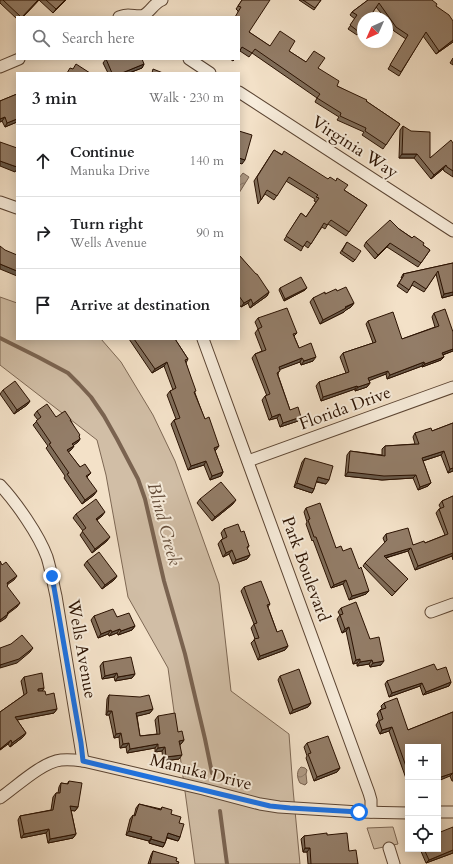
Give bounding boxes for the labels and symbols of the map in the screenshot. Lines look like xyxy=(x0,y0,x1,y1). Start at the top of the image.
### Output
north arrow xyxy=(357,12,393,48)
street label: Virginia Way xyxy=(307,110,403,184)
street label: Florida Drive xyxy=(296,381,394,435)
water label: Blind Creek xyxy=(141,479,187,569)
street label: Park Boulevard xyxy=(276,513,336,625)
route end xyxy=(43,567,61,585)
street label: Wells Avenue xyxy=(62,597,102,700)
street label: Manuka Drive xyxy=(148,748,254,796)
route start xyxy=(350,803,368,821)

